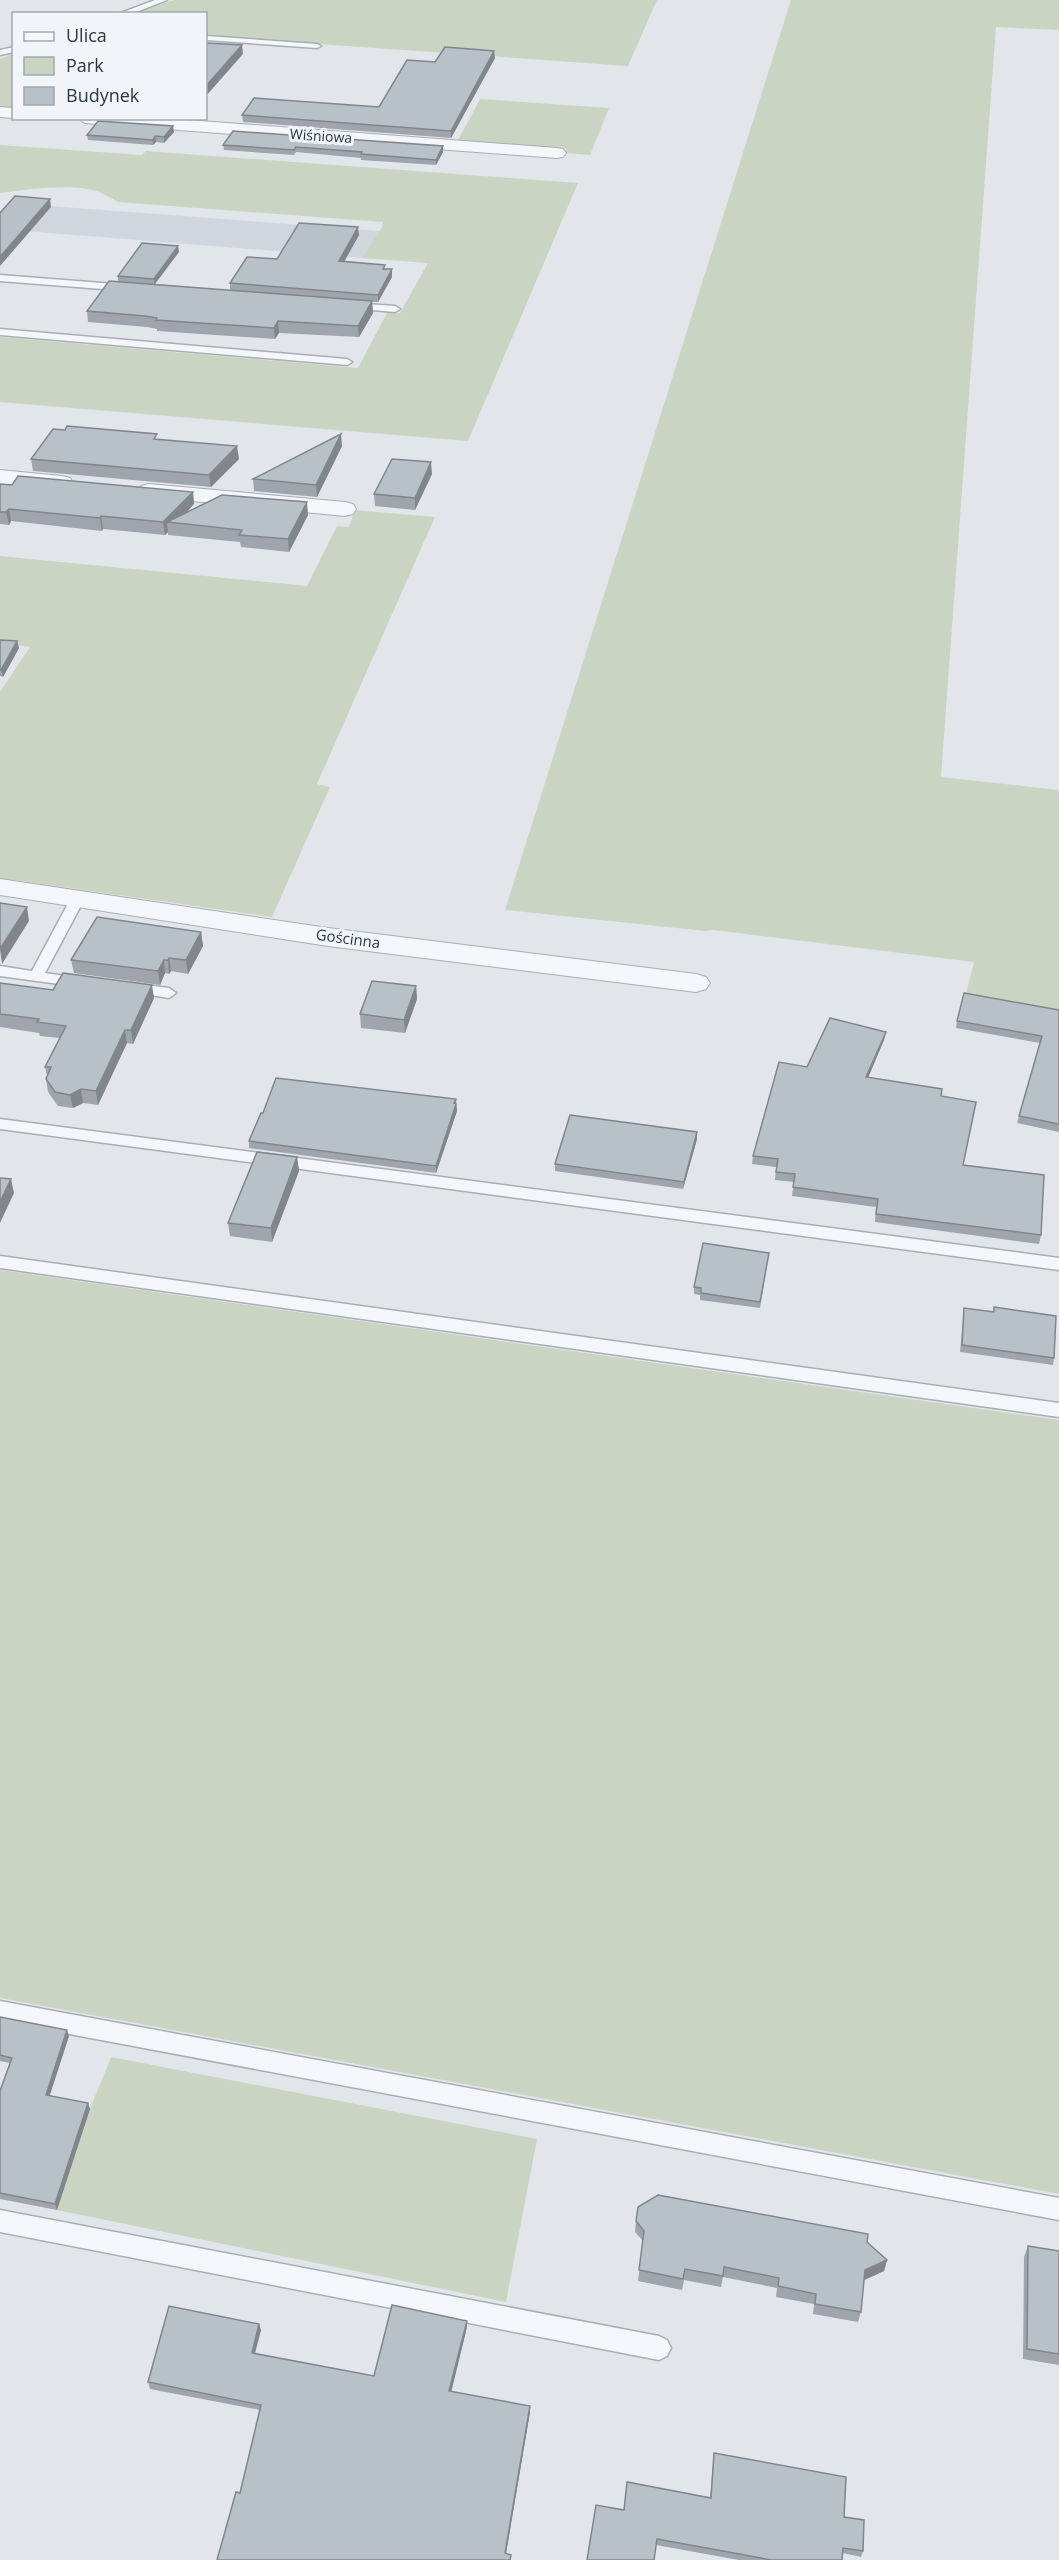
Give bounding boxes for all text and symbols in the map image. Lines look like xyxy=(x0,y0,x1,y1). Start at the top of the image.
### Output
legend xyxy=(12,12,207,120)
text: Ulica xyxy=(66,23,107,47)
text: Park xyxy=(66,53,104,77)
text: Budynek xyxy=(66,83,140,107)
street label: Wiśniowa xyxy=(289,124,353,147)
street label: Gościnna xyxy=(315,924,382,952)

